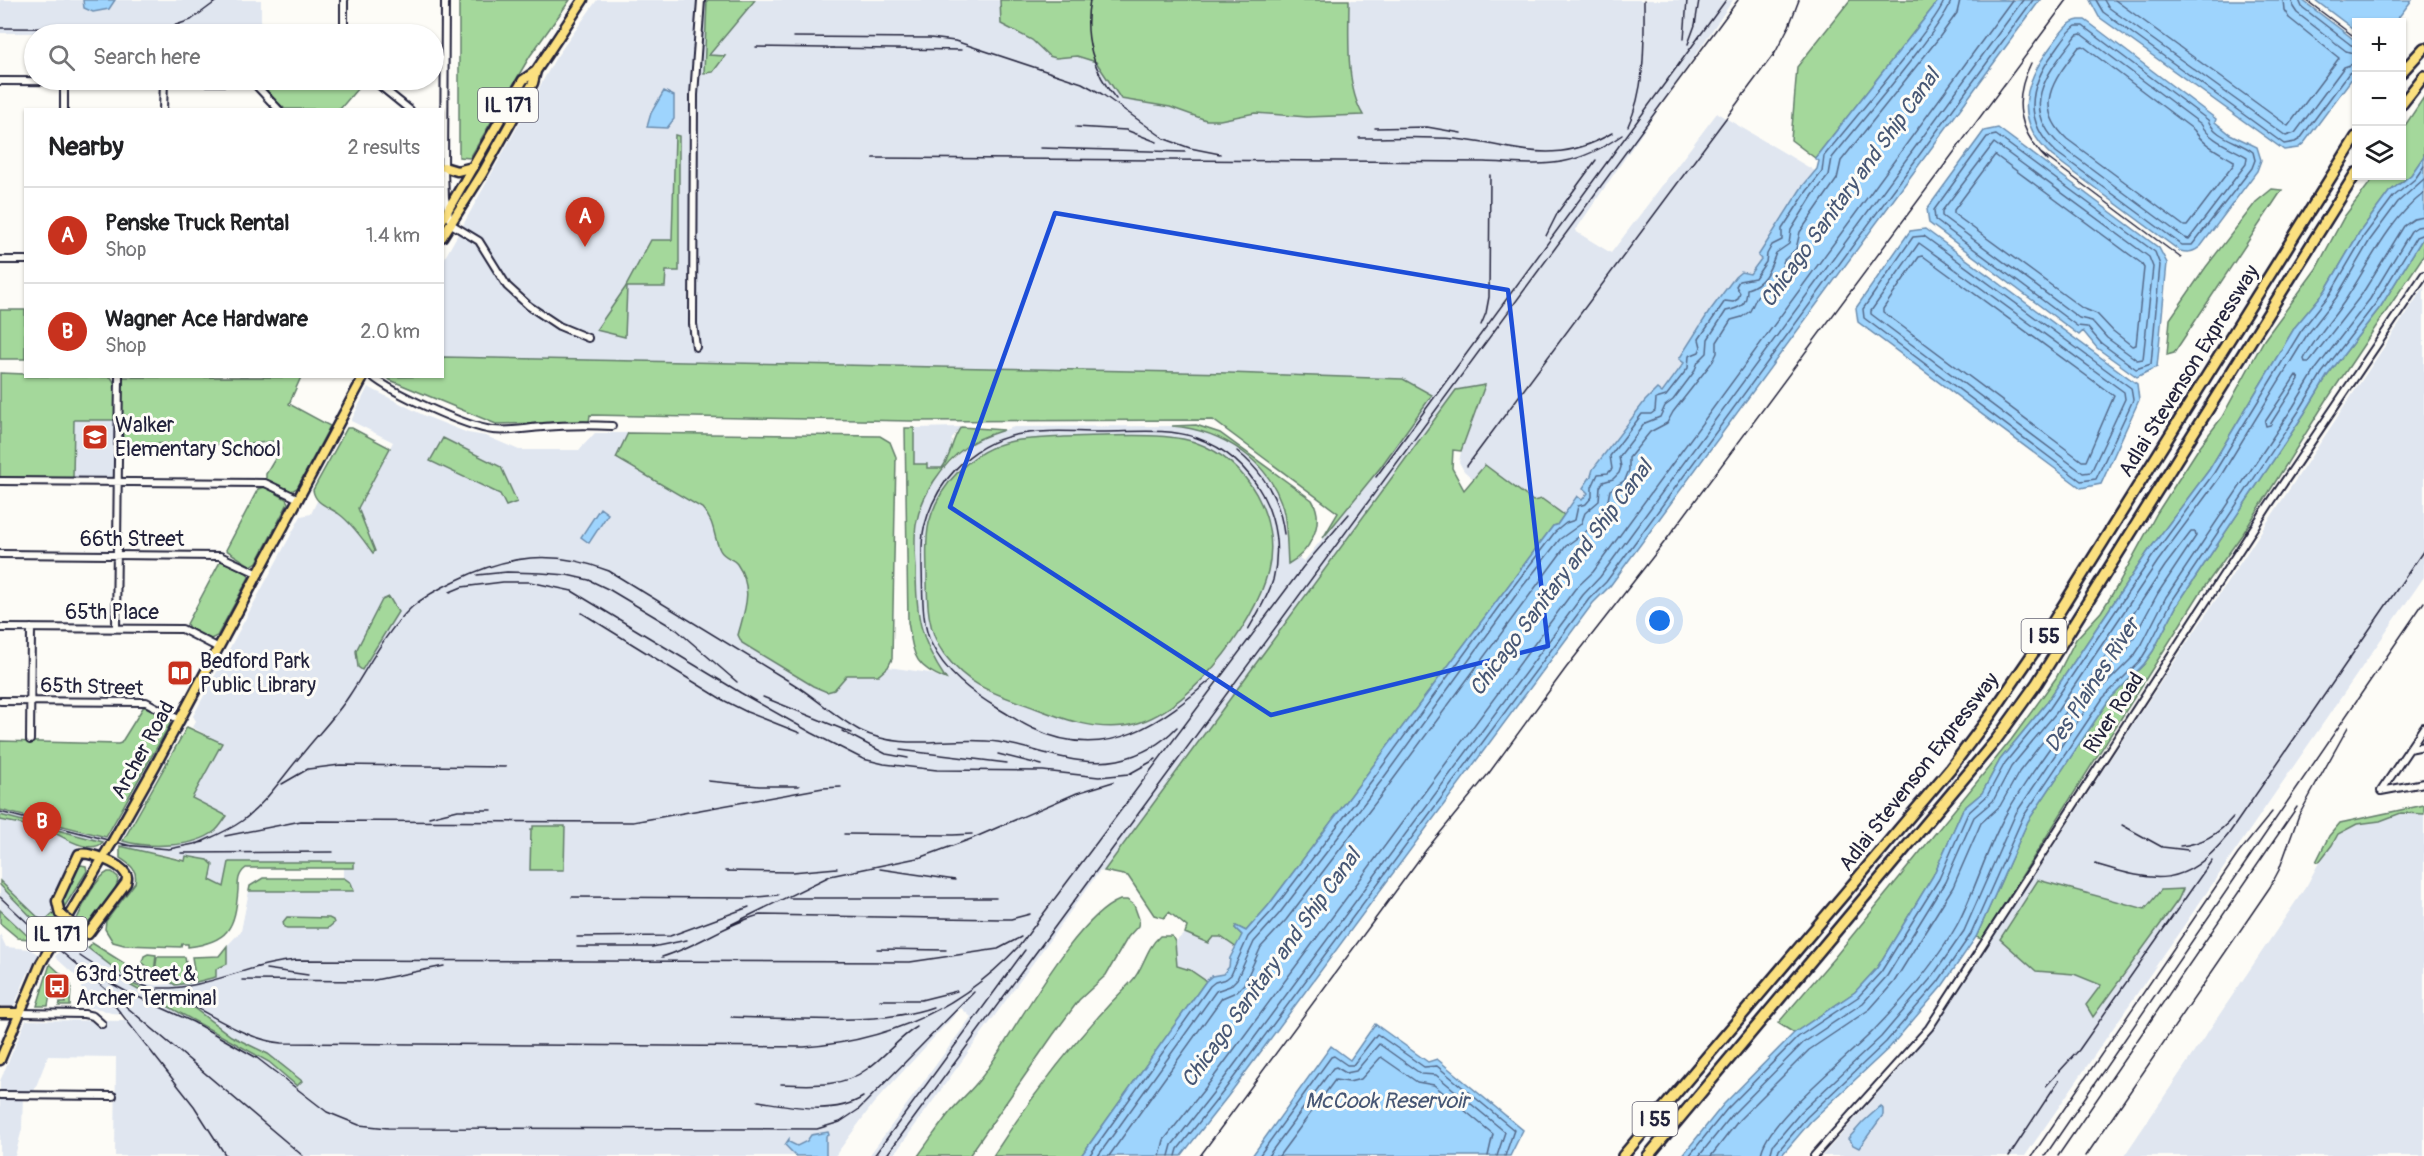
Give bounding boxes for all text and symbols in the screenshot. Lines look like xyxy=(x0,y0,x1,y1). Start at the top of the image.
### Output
map controls xyxy=(2352,18,2406,180)
button: + xyxy=(2352,18,2406,72)
search box xyxy=(24,24,444,90)
icon: search xyxy=(45,41,78,74)
text: Search here xyxy=(93,43,200,71)
water label: Chicago Sanitary and Ship Canal xyxy=(1754,61,1948,313)
button: − xyxy=(2352,72,2406,126)
road number: IL 171 xyxy=(478,88,538,122)
button: layers xyxy=(2352,126,2406,180)
text: Nearby xyxy=(48,131,124,163)
text: 2 results xyxy=(348,135,420,160)
pin: A xyxy=(566,198,604,247)
text: Penske Truck Rental xyxy=(105,209,290,237)
text: A xyxy=(61,223,74,248)
text: 1.4 km xyxy=(366,223,420,248)
text: Shop xyxy=(105,237,146,262)
street label: Adlai Stevenson Expressway xyxy=(2113,260,2265,482)
text: Wagner Ace Hardware xyxy=(105,305,308,333)
text: B xyxy=(62,319,73,344)
text: 2.0 km xyxy=(360,319,420,344)
text: Shop xyxy=(105,333,146,358)
place label: Walker Elementary School xyxy=(115,412,281,463)
school or university icon: Walker Elementary School xyxy=(80,422,110,452)
water label: Chicago Sanitary and Ship Canal xyxy=(1463,452,1661,701)
street label: 66th Street xyxy=(80,526,185,553)
street label: 65th Place xyxy=(65,599,160,626)
your location xyxy=(1645,606,1674,635)
water label: Des Plaines River xyxy=(2038,610,2147,757)
road number: I 55 xyxy=(2022,619,2066,653)
place label: Bedford Park Public Library xyxy=(200,648,316,699)
library icon: Bedford Park Public Library xyxy=(165,658,195,688)
street label: Adlai Stevenson Expressway xyxy=(1833,667,2005,877)
street label: River Road xyxy=(2078,667,2150,759)
street label: 65th Street xyxy=(40,672,145,702)
street label: Archer Road xyxy=(105,696,181,804)
pin: B xyxy=(22,802,62,852)
water label: Chicago Sanitary and Ship Canal xyxy=(1175,841,1369,1093)
road number: IL 171 xyxy=(27,917,87,951)
place label: 63rd Street & Archer Terminal xyxy=(76,961,217,1012)
bus stop icon: 63rd Street & Archer Terminal xyxy=(42,971,72,1001)
water label: McCook Reservoir xyxy=(1305,1087,1472,1115)
road number: I 55 xyxy=(1632,1102,1678,1136)

